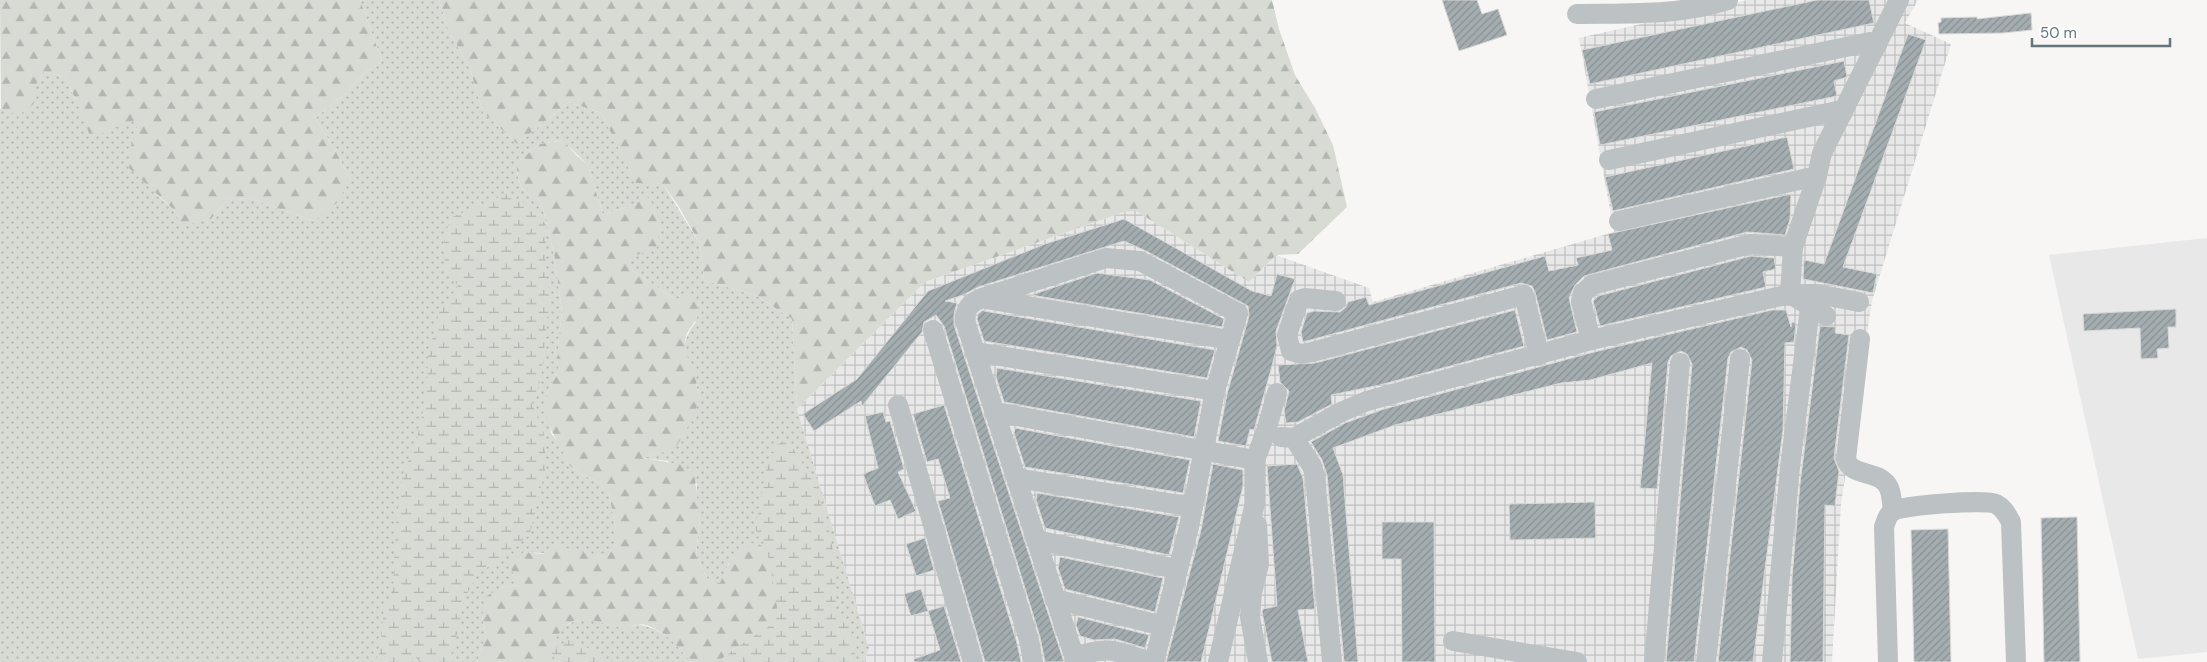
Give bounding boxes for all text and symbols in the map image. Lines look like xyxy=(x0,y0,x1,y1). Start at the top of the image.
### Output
scale bar xyxy=(2032,15,2170,47)
text: 50 m xyxy=(2040,23,2077,43)

